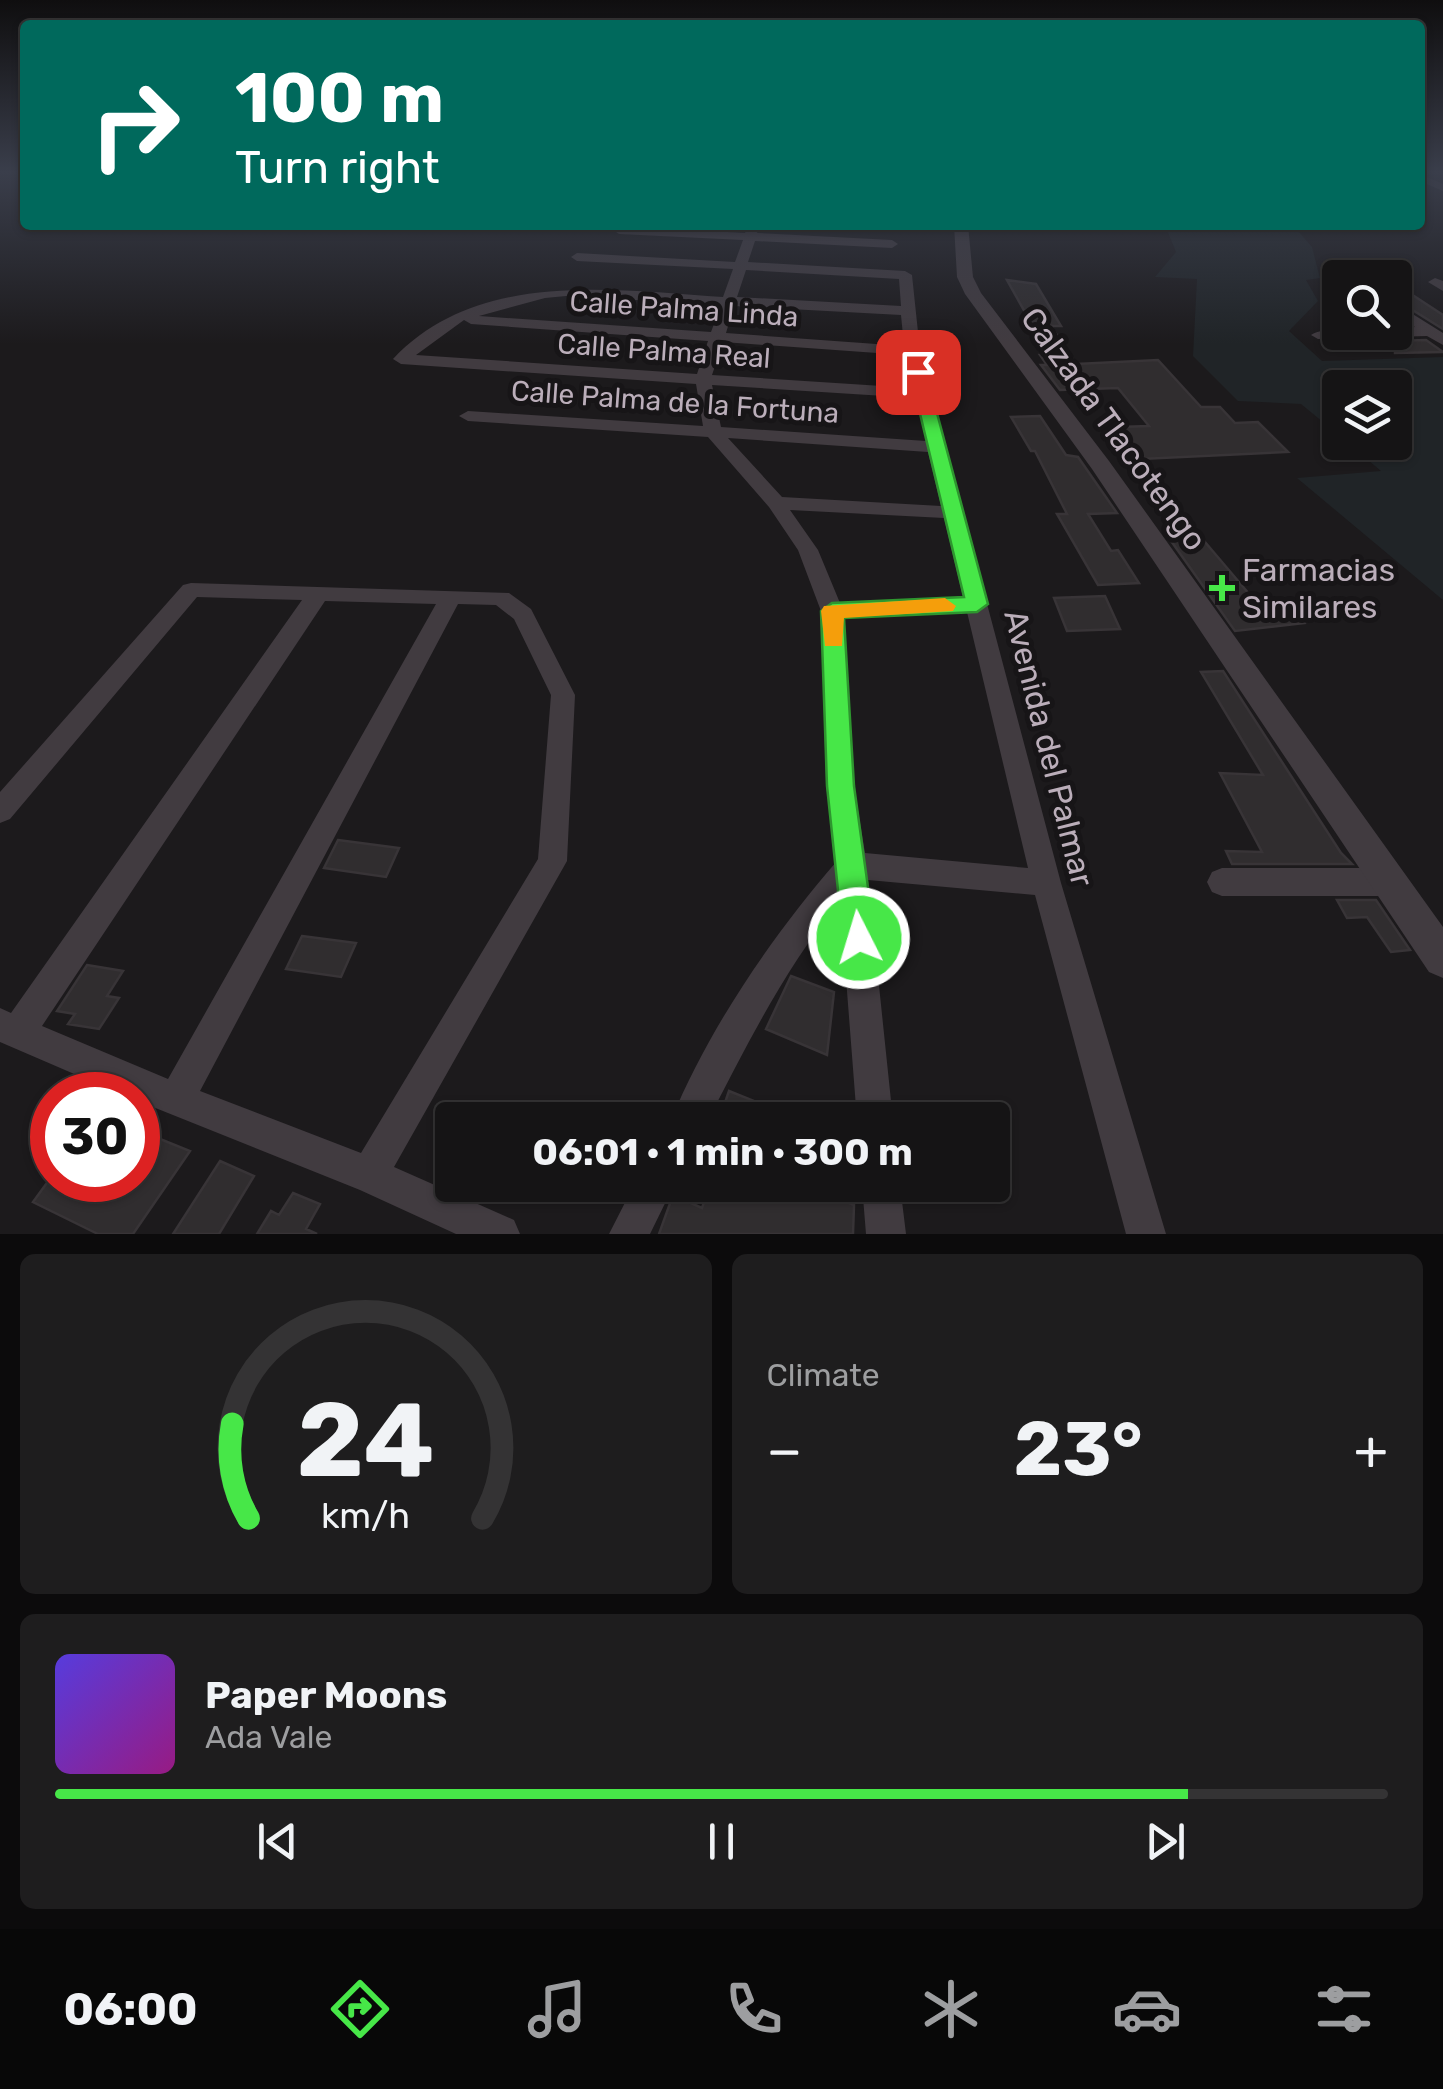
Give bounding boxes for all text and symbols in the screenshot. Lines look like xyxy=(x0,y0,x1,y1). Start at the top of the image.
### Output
text: 100 m xyxy=(235,57,444,140)
icon: right xyxy=(70,60,200,190)
text: Turn right xyxy=(235,141,439,194)
map controls xyxy=(1322,260,1412,460)
button: search xyxy=(1322,260,1412,350)
street label: Calle Palma Linda xyxy=(569,285,799,333)
street label: Calzada Tlacotengo xyxy=(1013,300,1215,558)
street label: Calle Palma Real xyxy=(556,327,772,375)
pin xyxy=(876,330,961,415)
icon: arrive xyxy=(891,345,946,400)
button: layers xyxy=(1322,370,1412,460)
street label: Calle Palma de la Fortuna xyxy=(510,374,840,430)
place label: Farmacias Similares xyxy=(1242,551,1395,626)
marker: Farmacias Similares xyxy=(1211,577,1233,599)
street label: Avenida del Palmar xyxy=(996,606,1102,890)
position arrow xyxy=(807,886,911,990)
speed limit sign: 30 xyxy=(30,1072,160,1202)
text: 06:01 · 1 min · 300 m xyxy=(532,1129,913,1175)
text: Climate xyxy=(767,1356,880,1394)
text: 24 xyxy=(297,1379,435,1502)
text: 23° xyxy=(1013,1405,1143,1494)
text: − xyxy=(767,1418,802,1483)
text: + xyxy=(1354,1418,1388,1483)
text: km/h xyxy=(321,1495,410,1537)
text: Paper Moons xyxy=(205,1672,447,1718)
text: Ada Vale xyxy=(205,1718,332,1756)
icon: previous xyxy=(250,1814,305,1869)
icon: pause xyxy=(694,1814,749,1869)
icon: next xyxy=(1138,1814,1193,1869)
icon: directions xyxy=(325,1974,395,2044)
icon: music xyxy=(522,1974,592,2044)
icon: phone xyxy=(719,1974,789,2044)
icon: climate xyxy=(916,1974,986,2044)
icon: car xyxy=(1112,1974,1182,2044)
icon: filters xyxy=(1309,1974,1379,2044)
text: 06:00 xyxy=(63,1983,198,2036)

